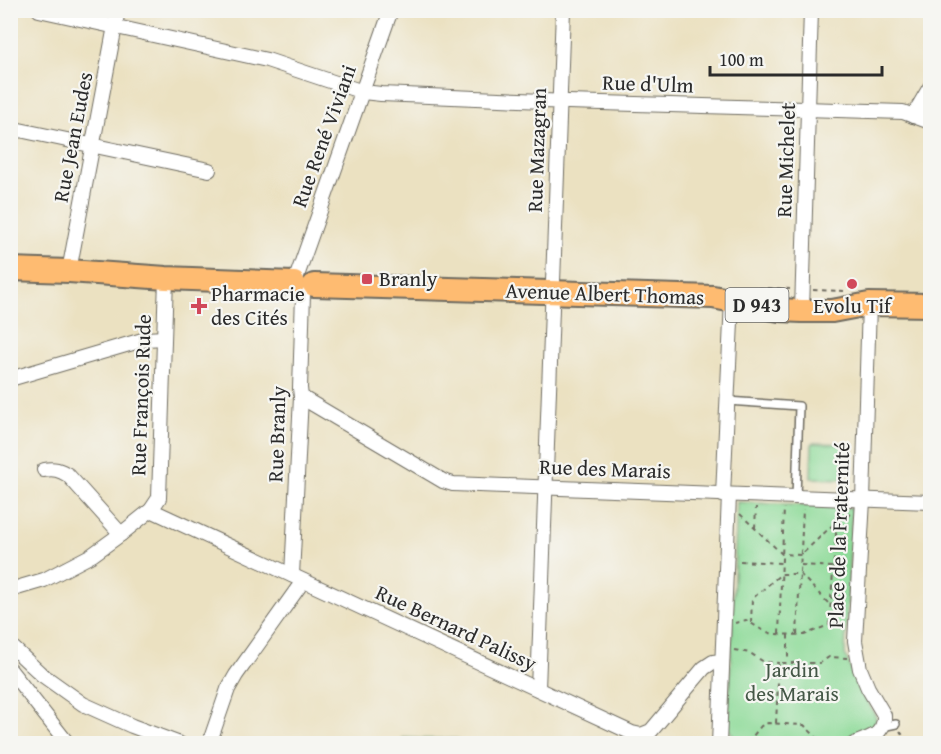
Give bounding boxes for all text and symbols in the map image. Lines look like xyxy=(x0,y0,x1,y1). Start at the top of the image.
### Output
scale bar xyxy=(710,39,882,77)
text: 100 m xyxy=(719,46,764,73)
street label: Rue René Viviani xyxy=(283,60,364,211)
street label: Rue d'Ulm xyxy=(602,66,694,101)
street label: Rue Jean Eudes xyxy=(45,69,100,205)
street label: Rue Mazagran xyxy=(519,87,554,213)
street label: Rue Michelet xyxy=(768,101,803,218)
place label: Branly xyxy=(379,263,438,294)
marker: Branly xyxy=(360,272,374,286)
street label: Avenue Albert Thomas xyxy=(505,275,705,312)
marker: Evolu Tif xyxy=(845,277,859,291)
place label: Pharmacie des Cités xyxy=(211,278,305,333)
road number: D 943 xyxy=(726,288,789,322)
place label: Evolu Tif xyxy=(813,290,893,321)
marker: Pharmacie des Cités xyxy=(192,299,206,313)
street label: Rue François Rude xyxy=(122,313,159,476)
street label: Rue Branly xyxy=(259,385,294,483)
street label: Place de la Fraternité xyxy=(820,441,857,629)
street label: Rue des Marais xyxy=(539,451,671,486)
street label: Rue Bernard Palissy xyxy=(371,577,542,679)
park label: Jardin des Marais xyxy=(745,654,839,709)

